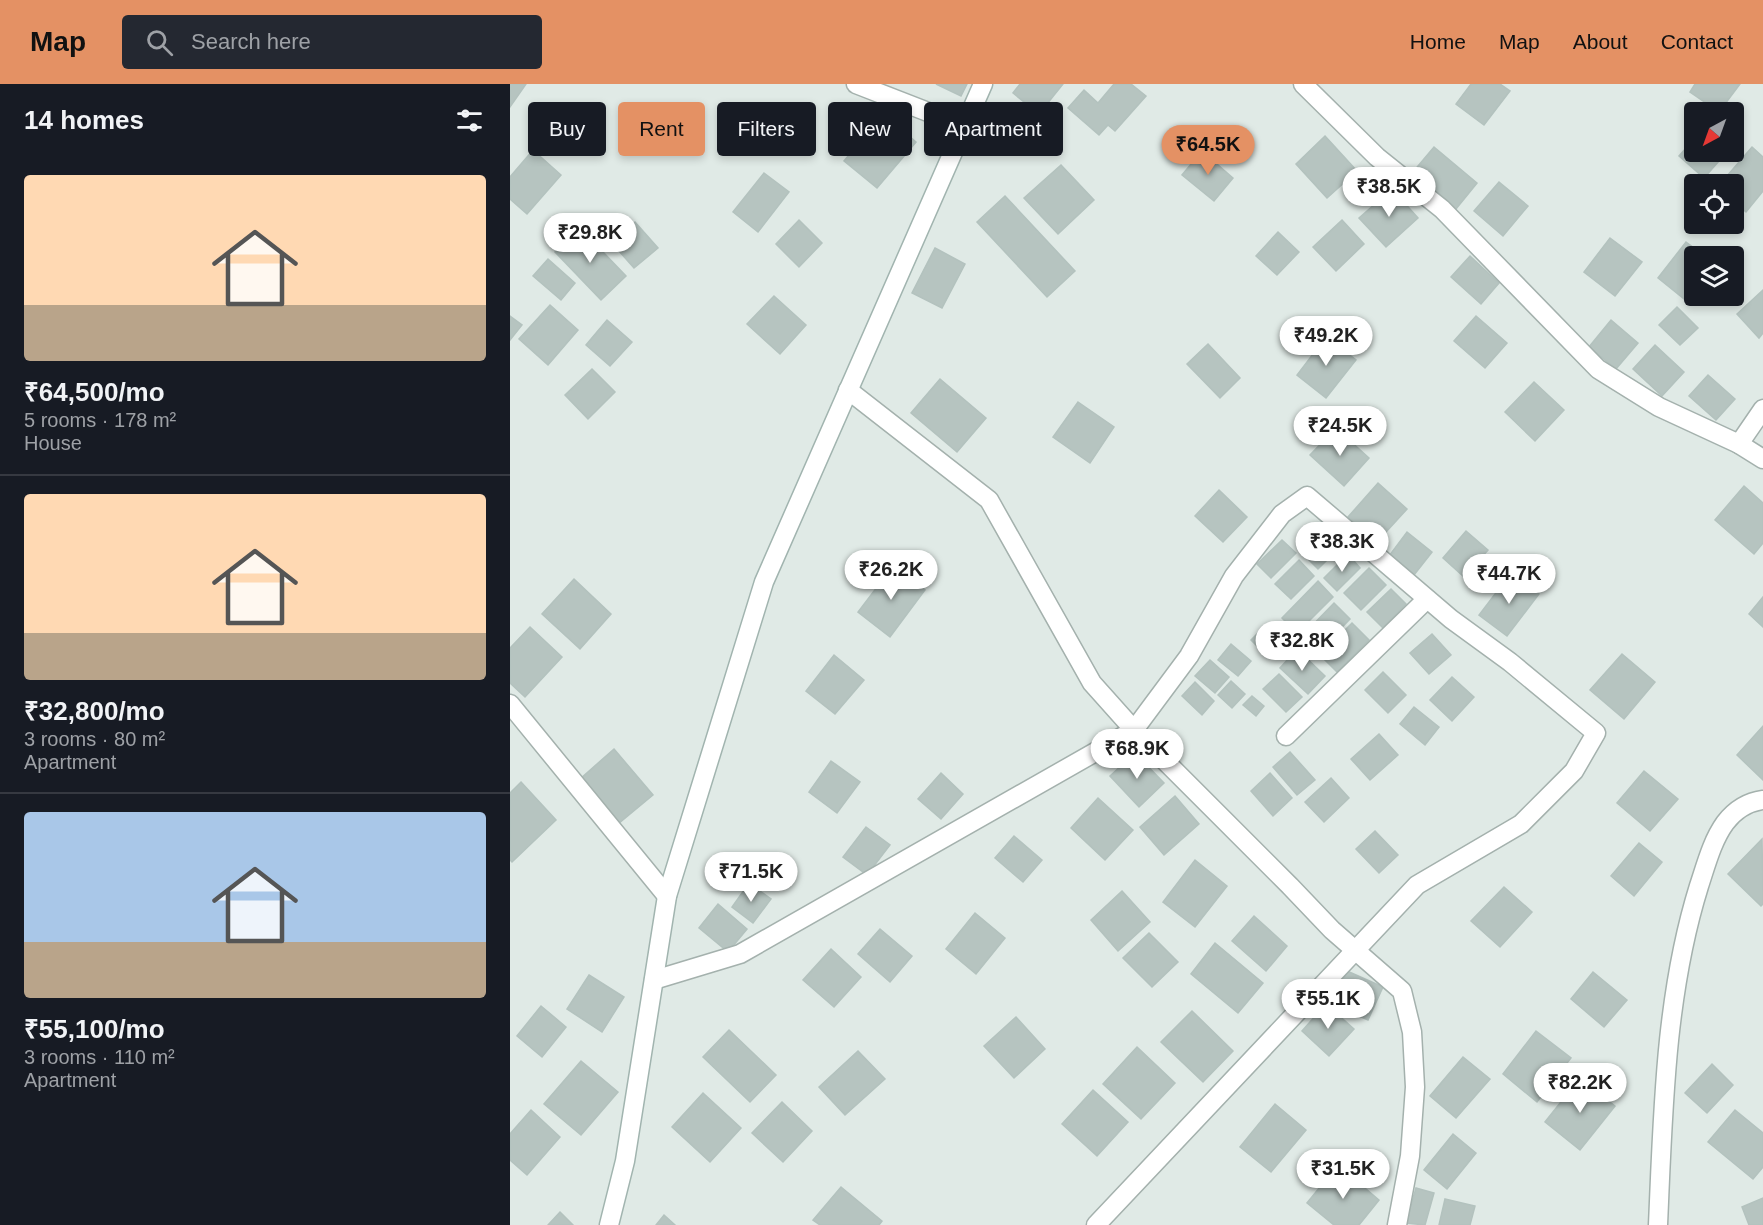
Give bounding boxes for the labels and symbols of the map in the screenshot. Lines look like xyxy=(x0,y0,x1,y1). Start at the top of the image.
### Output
north arrow xyxy=(1684,102,1744,162)
pin: ₹64.5K xyxy=(1159,125,1257,176)
pin: ₹38.5K xyxy=(1340,167,1438,218)
pin: ₹29.8K xyxy=(541,213,639,264)
pin: ₹49.2K xyxy=(1277,316,1375,367)
pin: ₹24.5K xyxy=(1291,406,1389,457)
pin: ₹38.3K xyxy=(1293,522,1391,573)
pin: ₹26.2K xyxy=(842,550,940,601)
pin: ₹44.7K xyxy=(1460,554,1558,605)
pin: ₹32.8K xyxy=(1253,621,1351,672)
pin: ₹68.9K xyxy=(1088,729,1186,780)
pin: ₹71.5K xyxy=(702,852,800,903)
pin: ₹55.1K xyxy=(1279,979,1377,1030)
pin: ₹82.2K xyxy=(1531,1063,1629,1114)
pin: ₹31.5K xyxy=(1294,1149,1392,1200)

